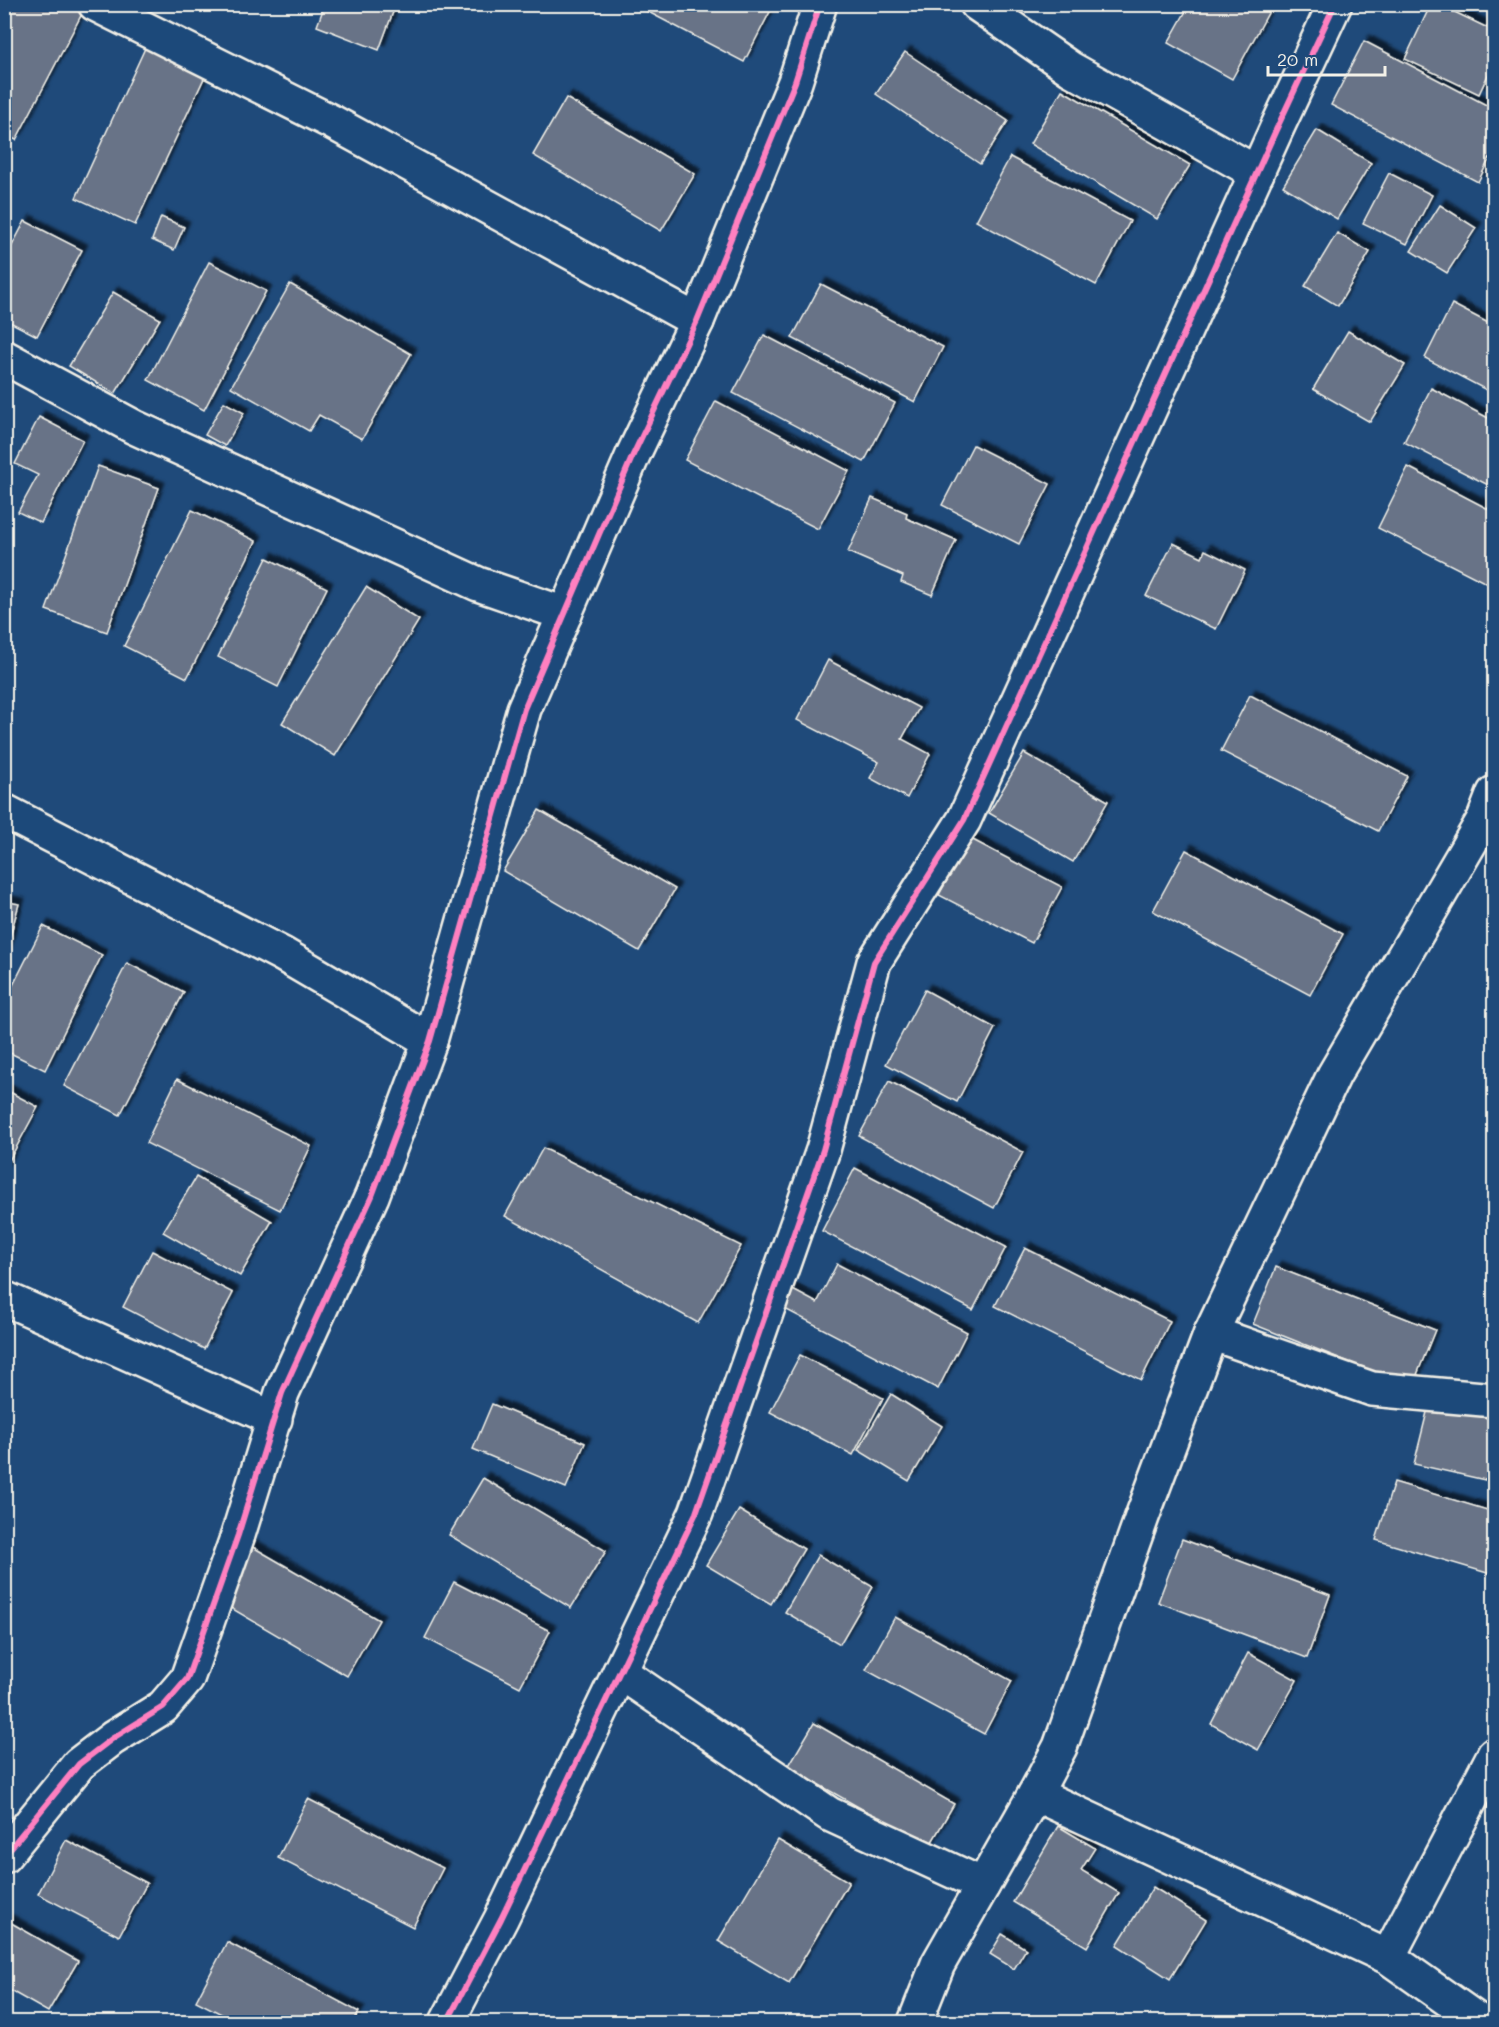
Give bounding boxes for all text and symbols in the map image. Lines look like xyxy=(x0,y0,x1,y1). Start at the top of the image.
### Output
scale bar xyxy=(1268,39,1385,77)
text: 20 m xyxy=(1277,47,1318,71)

